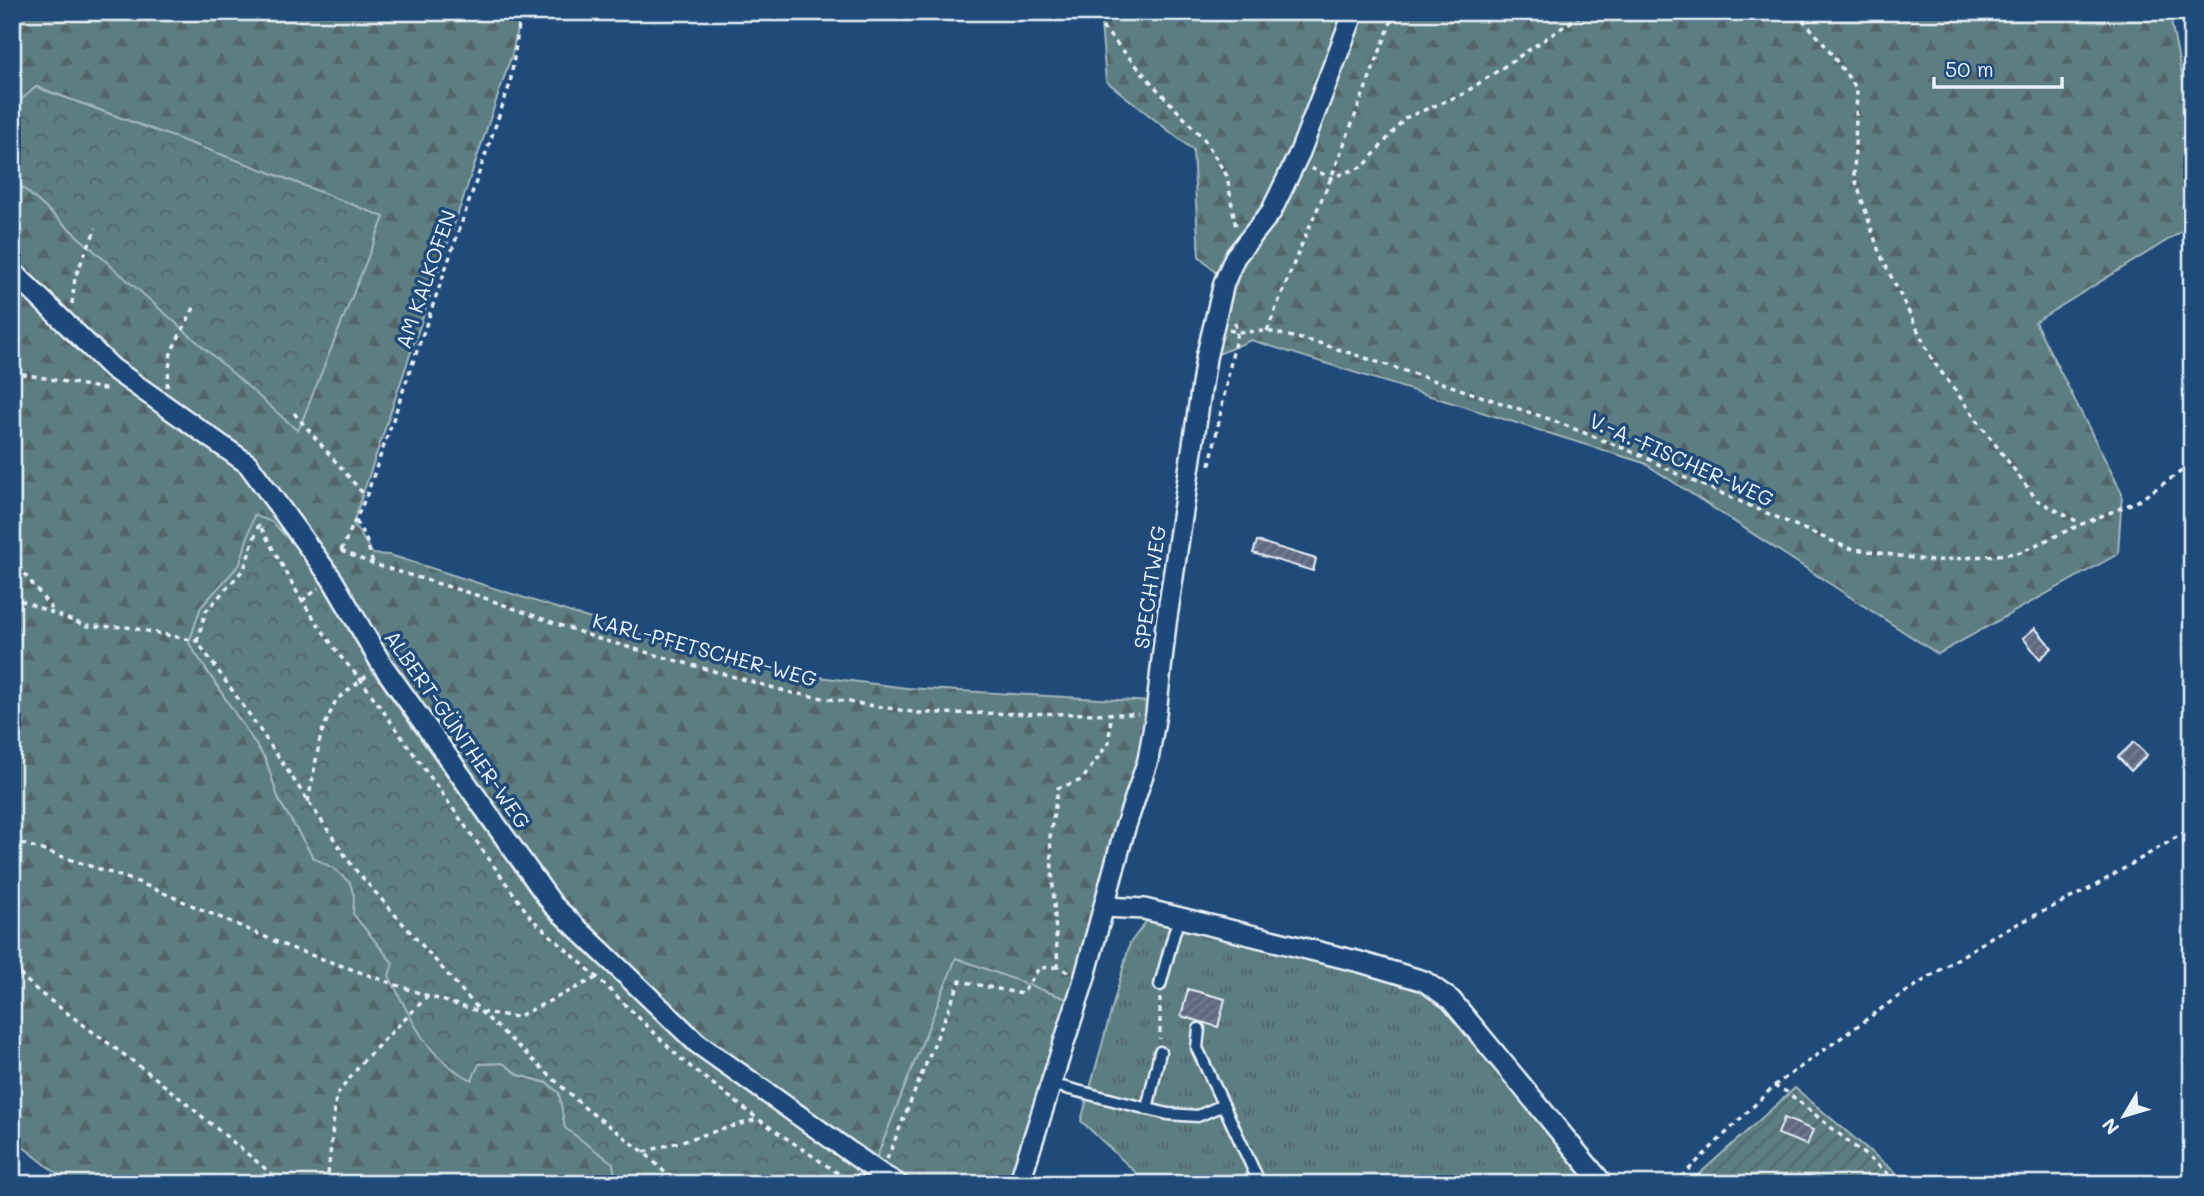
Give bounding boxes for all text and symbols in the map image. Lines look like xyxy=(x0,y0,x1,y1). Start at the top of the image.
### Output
scale bar xyxy=(1934,46,2062,90)
text: 50 m xyxy=(1945,55,1994,82)
street label: AM KALKOFEN xyxy=(389,206,461,352)
street label: V.-A.-FISCHER-WEG xyxy=(1586,406,1778,512)
street label: SPECHTWEG xyxy=(1127,524,1171,650)
street label: KARL-PFETSCHER-WEG xyxy=(590,606,820,692)
street label: ALBERT-GÜNTHER-WEG xyxy=(379,624,537,834)
north arrow xyxy=(2088,1080,2158,1150)
text: N xyxy=(2096,1113,2124,1140)

